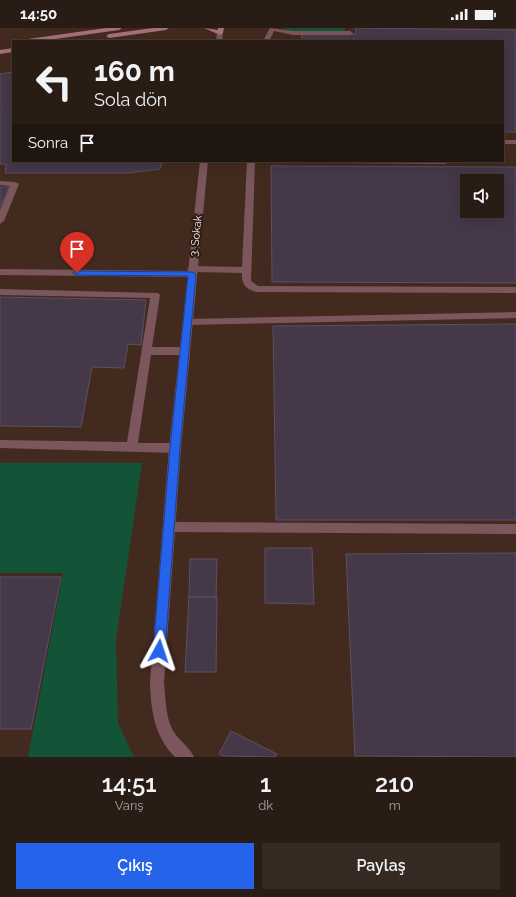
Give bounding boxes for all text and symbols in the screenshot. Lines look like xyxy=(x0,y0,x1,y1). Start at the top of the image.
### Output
text: 14:50 xyxy=(20,5,57,23)
text: 160 m xyxy=(94,55,175,88)
icon: left xyxy=(28,56,80,108)
text: Sola dön xyxy=(94,89,167,110)
icon: arrive xyxy=(76,132,98,154)
text: Sonra xyxy=(28,134,68,152)
map controls xyxy=(460,174,504,218)
button: sound xyxy=(460,174,504,218)
street label: 3. Sokak xyxy=(187,214,205,257)
pin xyxy=(60,232,94,273)
icon: arrive xyxy=(66,238,88,260)
position arrow xyxy=(138,630,180,672)
text: 14:51 xyxy=(102,769,157,798)
text: 1 xyxy=(260,769,271,798)
text: 210 xyxy=(375,769,414,798)
text: Varış xyxy=(115,798,144,813)
text: dk xyxy=(258,798,273,813)
text: m xyxy=(389,798,401,813)
button: Çıkış xyxy=(16,843,254,889)
button: Paylaş xyxy=(262,843,500,889)

